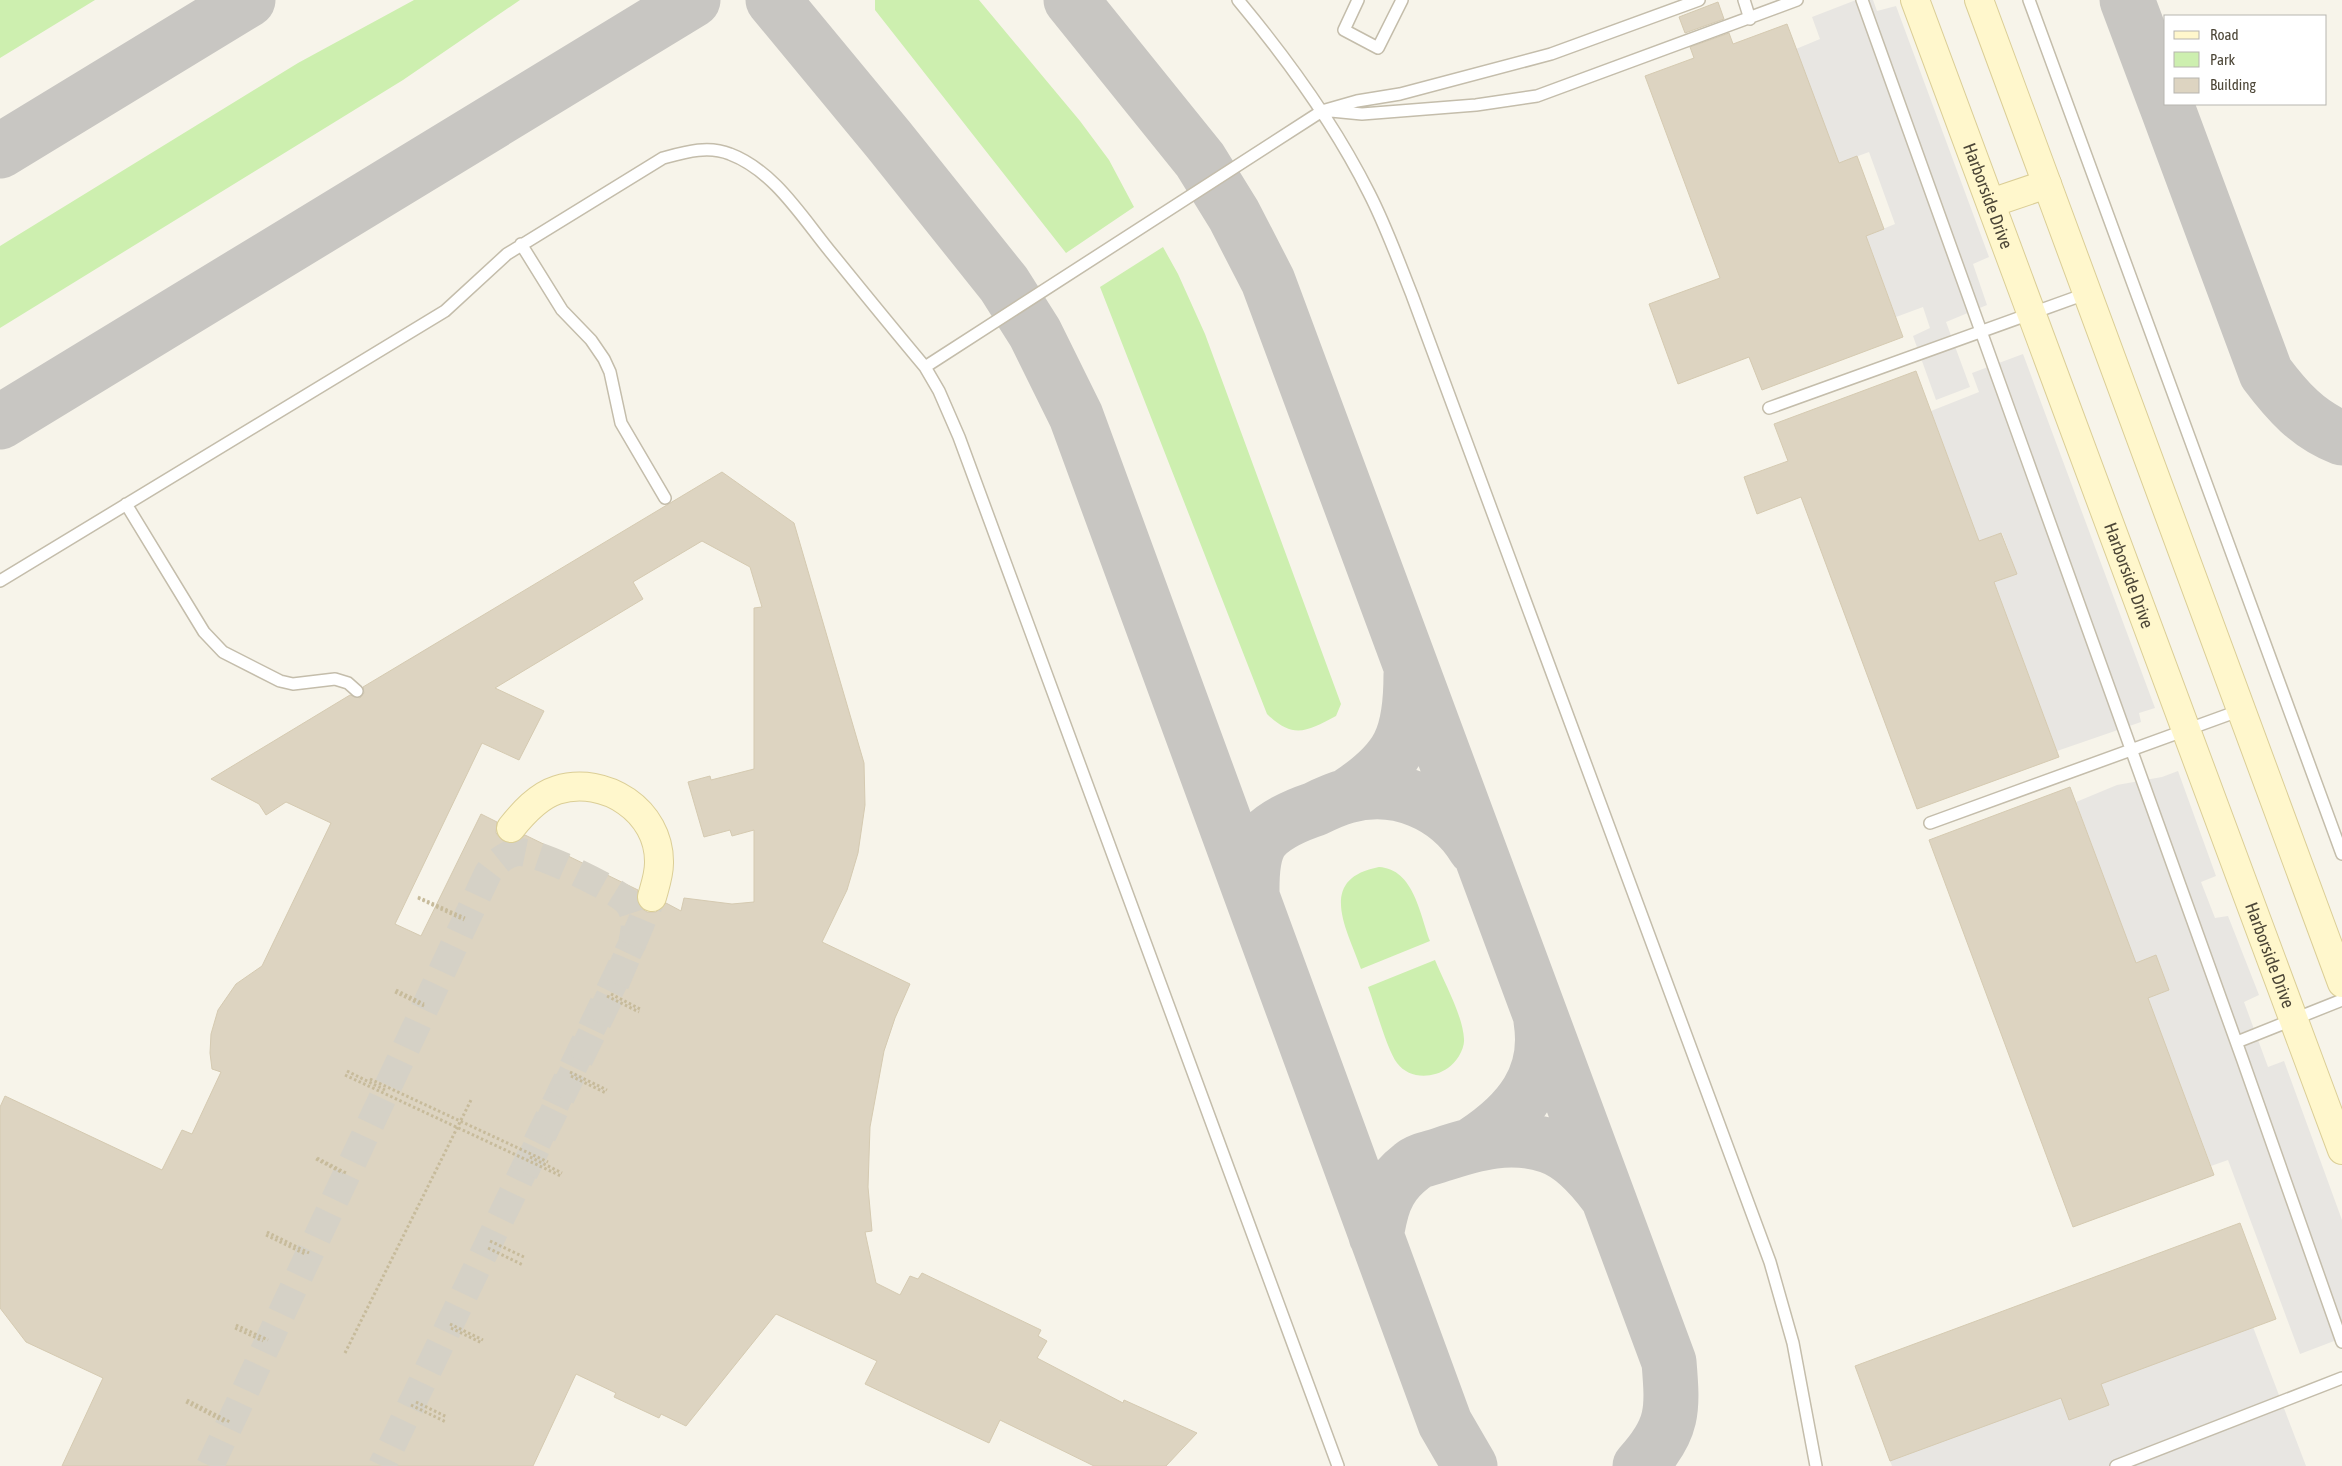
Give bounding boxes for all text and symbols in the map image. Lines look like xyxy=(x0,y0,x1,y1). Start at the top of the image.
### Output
legend xyxy=(2164,15,2327,105)
text: Road xyxy=(2210,26,2239,43)
text: Park xyxy=(2210,51,2235,68)
text: Building xyxy=(2210,76,2256,93)
street label: Harborside Drive xyxy=(1959,140,2017,252)
street label: Harborside Drive xyxy=(2100,520,2158,631)
street label: Harborside Drive xyxy=(2241,899,2299,1011)

